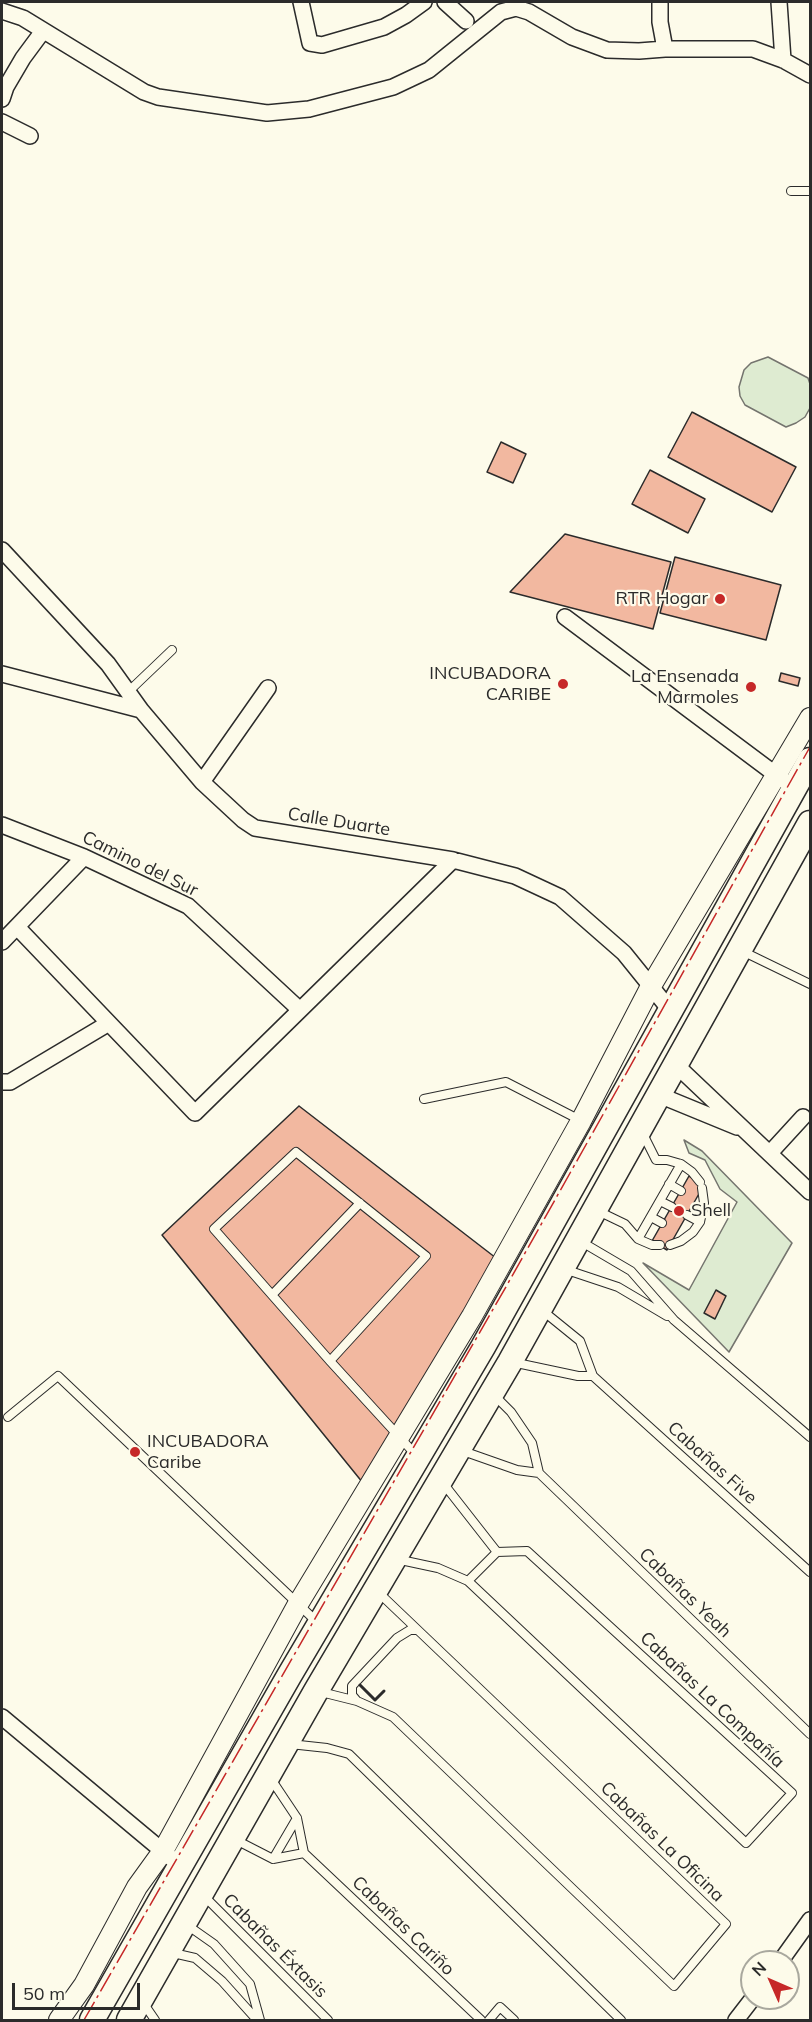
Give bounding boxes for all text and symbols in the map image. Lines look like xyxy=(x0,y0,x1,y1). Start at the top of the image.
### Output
place label: RTR Hogar xyxy=(616,588,708,610)
marker: RTR Hogar xyxy=(713,592,727,606)
place label: INCUBADORA CARIBE xyxy=(429,663,551,706)
place label: La Ensenada Marmoles xyxy=(631,666,739,708)
marker: INCUBADORA CARIBE xyxy=(556,677,570,691)
marker: La Ensenada Marmoles xyxy=(744,680,758,694)
street label: Calle Duarte xyxy=(286,803,392,841)
street label: Camino del Sur xyxy=(79,827,201,901)
place label: Shell xyxy=(691,1200,731,1222)
marker: Shell xyxy=(672,1204,686,1218)
street label: Cabañas Five xyxy=(663,1417,761,1509)
place label: INCUBADORA Caribe xyxy=(147,1431,269,1474)
marker: INCUBADORA Caribe xyxy=(128,1445,142,1459)
street label: Cabañas Yeah xyxy=(634,1544,736,1642)
street label: Cabañas La Compañía xyxy=(635,1627,789,1773)
street label: Cabañas La Oficina xyxy=(596,1777,728,1907)
street label: Cabañas Cariño xyxy=(347,1872,459,1980)
street label: Cabañas Éxtasis xyxy=(218,1889,332,2003)
north arrow xyxy=(740,1950,800,2010)
text: N xyxy=(747,1957,770,1980)
scale bar xyxy=(15,1971,142,2009)
text: 50 m xyxy=(23,1982,65,2005)

